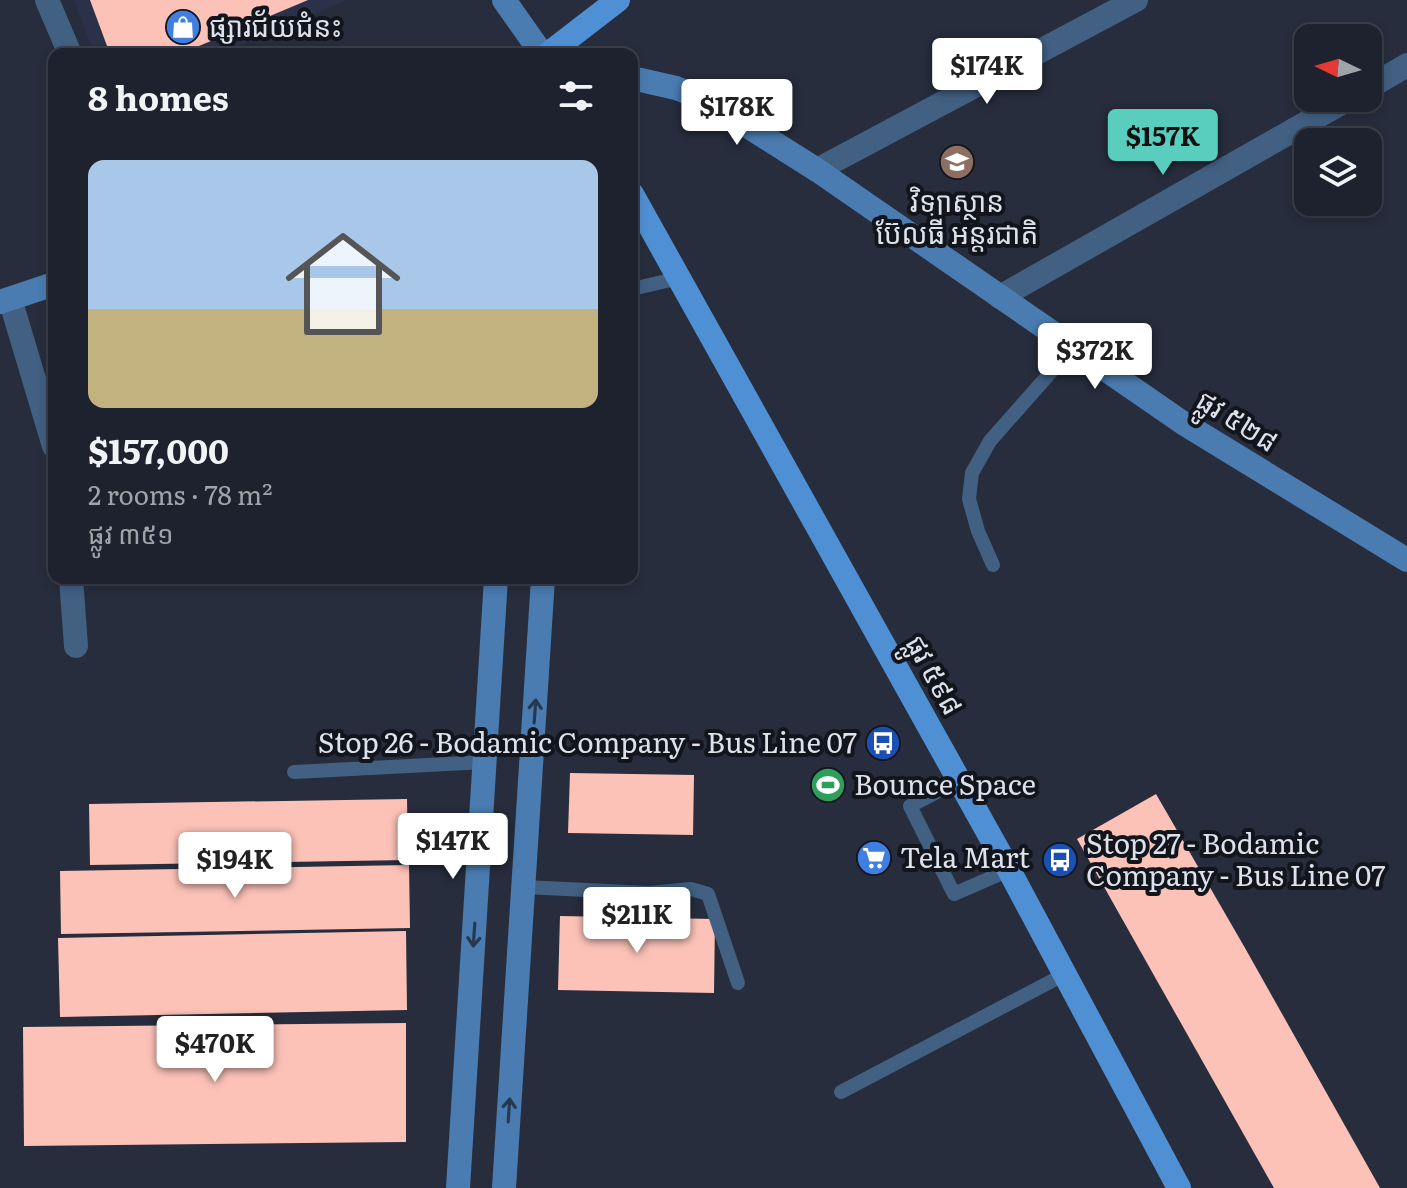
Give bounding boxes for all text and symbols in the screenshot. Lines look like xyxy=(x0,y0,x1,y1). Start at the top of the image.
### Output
place label: ផ្សារជ័យជំនះ xyxy=(209,4,342,46)
shop icon: ផ្សារជ័យជំនះ xyxy=(164,8,202,46)
north arrow xyxy=(1294,24,1382,112)
map controls xyxy=(1294,24,1382,216)
pin: $174K xyxy=(931,38,1043,106)
text: $174K xyxy=(950,44,1024,83)
text: 8 homes xyxy=(88,71,229,121)
icon: filters xyxy=(554,74,598,118)
pin: $178K xyxy=(681,79,793,147)
text: $178K xyxy=(699,85,775,124)
pin: $157K xyxy=(1107,109,1219,177)
text: $157K xyxy=(1126,115,1200,154)
button: layers xyxy=(1294,128,1382,216)
school or university icon: វិទ្យាស្ថាន ប៊ែលធី អន្ដរជាតិ xyxy=(938,143,976,181)
place label: វិទ្យាស្ថាន ប៊ែលធី អន្ដរជាតិ xyxy=(876,179,1038,253)
icon: home xyxy=(271,212,415,356)
pin: $372K xyxy=(1039,323,1151,391)
text: $372K xyxy=(1056,329,1134,368)
street label: ផ្លូវ ៥២៨ xyxy=(1186,378,1287,466)
text: $157,000 xyxy=(88,424,229,474)
text: 2 rooms · 78 m² xyxy=(88,474,273,513)
text: ផ្លូវ ៣៥១ xyxy=(88,513,174,552)
street label: ផ្លូវ ៥៩៨ xyxy=(891,626,975,725)
one-way arrow xyxy=(528,698,543,725)
place label: Stop 26 - Bodamic Company - Bus Line 07 xyxy=(318,720,857,762)
bus stop icon: Stop 26 - Bodamic Company - Bus Line 07 xyxy=(864,724,902,762)
place label: Bounce Space xyxy=(854,762,1036,804)
sports icon: Bounce Space xyxy=(809,766,847,804)
pin: $147K xyxy=(397,813,509,881)
text: $147K xyxy=(416,819,490,858)
place label: Stop 27 - Bodamic Company - Bus Line 07 xyxy=(1086,821,1385,895)
pin: $194K xyxy=(179,832,291,900)
place label: Tela Mart xyxy=(900,835,1030,877)
text: $194K xyxy=(196,838,274,877)
supermarket icon: Tela Mart xyxy=(855,839,893,877)
bus stop icon: Stop 27 - Bodamic Company - Bus Line 07 xyxy=(1041,841,1079,879)
pin: $211K xyxy=(581,887,693,955)
text: $211K xyxy=(601,893,673,932)
one-way arrow xyxy=(466,921,481,948)
pin: $470K xyxy=(159,1016,271,1084)
text: $470K xyxy=(175,1022,255,1061)
one-way arrow xyxy=(502,1097,517,1124)

